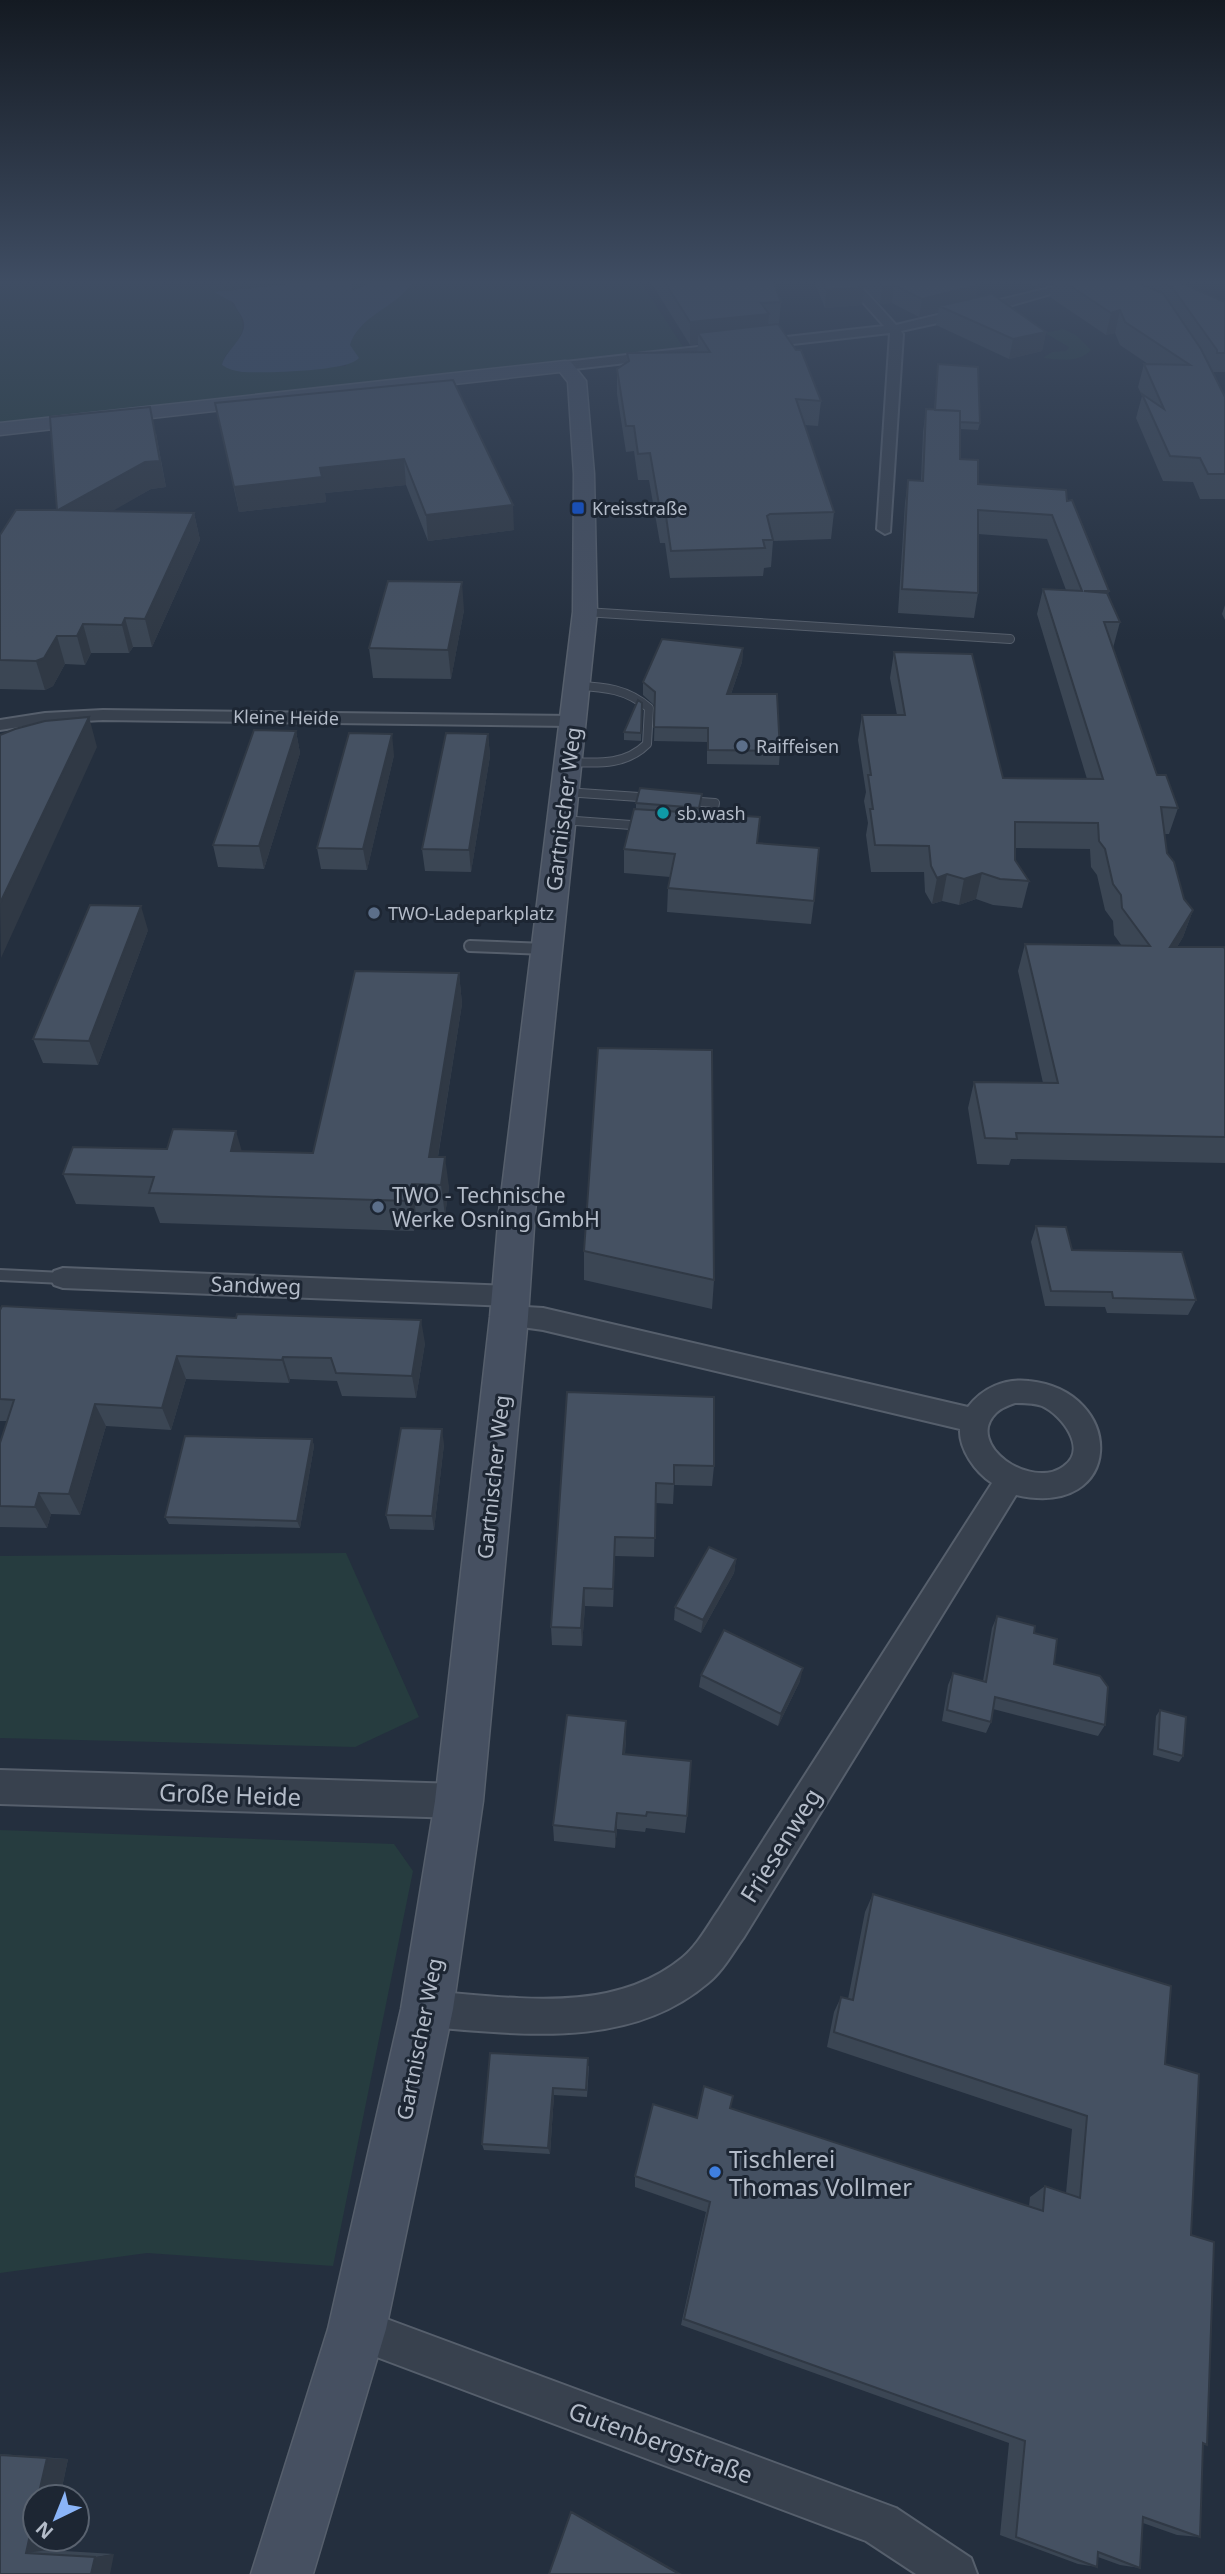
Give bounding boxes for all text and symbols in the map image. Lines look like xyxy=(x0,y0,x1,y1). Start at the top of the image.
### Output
place label: Kreisstraße xyxy=(592,496,687,520)
marker: Kreisstraße xyxy=(570,500,586,516)
street label: Kleine Heide xyxy=(233,704,339,730)
street label: Gartnischer Weg xyxy=(539,726,587,892)
place label: Raiffeisen xyxy=(756,734,839,758)
marker: Raiffeisen xyxy=(734,738,750,754)
place label: sb.wash xyxy=(677,801,746,825)
marker: sb.wash xyxy=(655,805,671,821)
place label: TWO-Ladeparkplatz xyxy=(388,901,554,925)
marker: TWO-Ladeparkplatz xyxy=(366,905,382,921)
place label: TWO - Technische Werke Osning GmbH xyxy=(392,1181,600,1233)
marker: TWO - Technische Werke Osning GmbH xyxy=(370,1199,386,1215)
street label: Sandweg xyxy=(210,1269,302,1301)
street label: Gartnischer Weg xyxy=(470,1394,516,1560)
street label: Große Heide xyxy=(158,1775,302,1813)
street label: Friesenweg xyxy=(732,1782,828,1908)
street label: Gartnischer Weg xyxy=(390,1955,448,2123)
place label: Tischlerei Thomas Vollmer xyxy=(729,2142,912,2203)
marker: Tischlerei Thomas Vollmer xyxy=(707,2164,723,2180)
street label: Gutenbergstraße xyxy=(564,2393,758,2491)
north arrow xyxy=(21,2483,91,2553)
text: N xyxy=(30,2516,59,2545)

